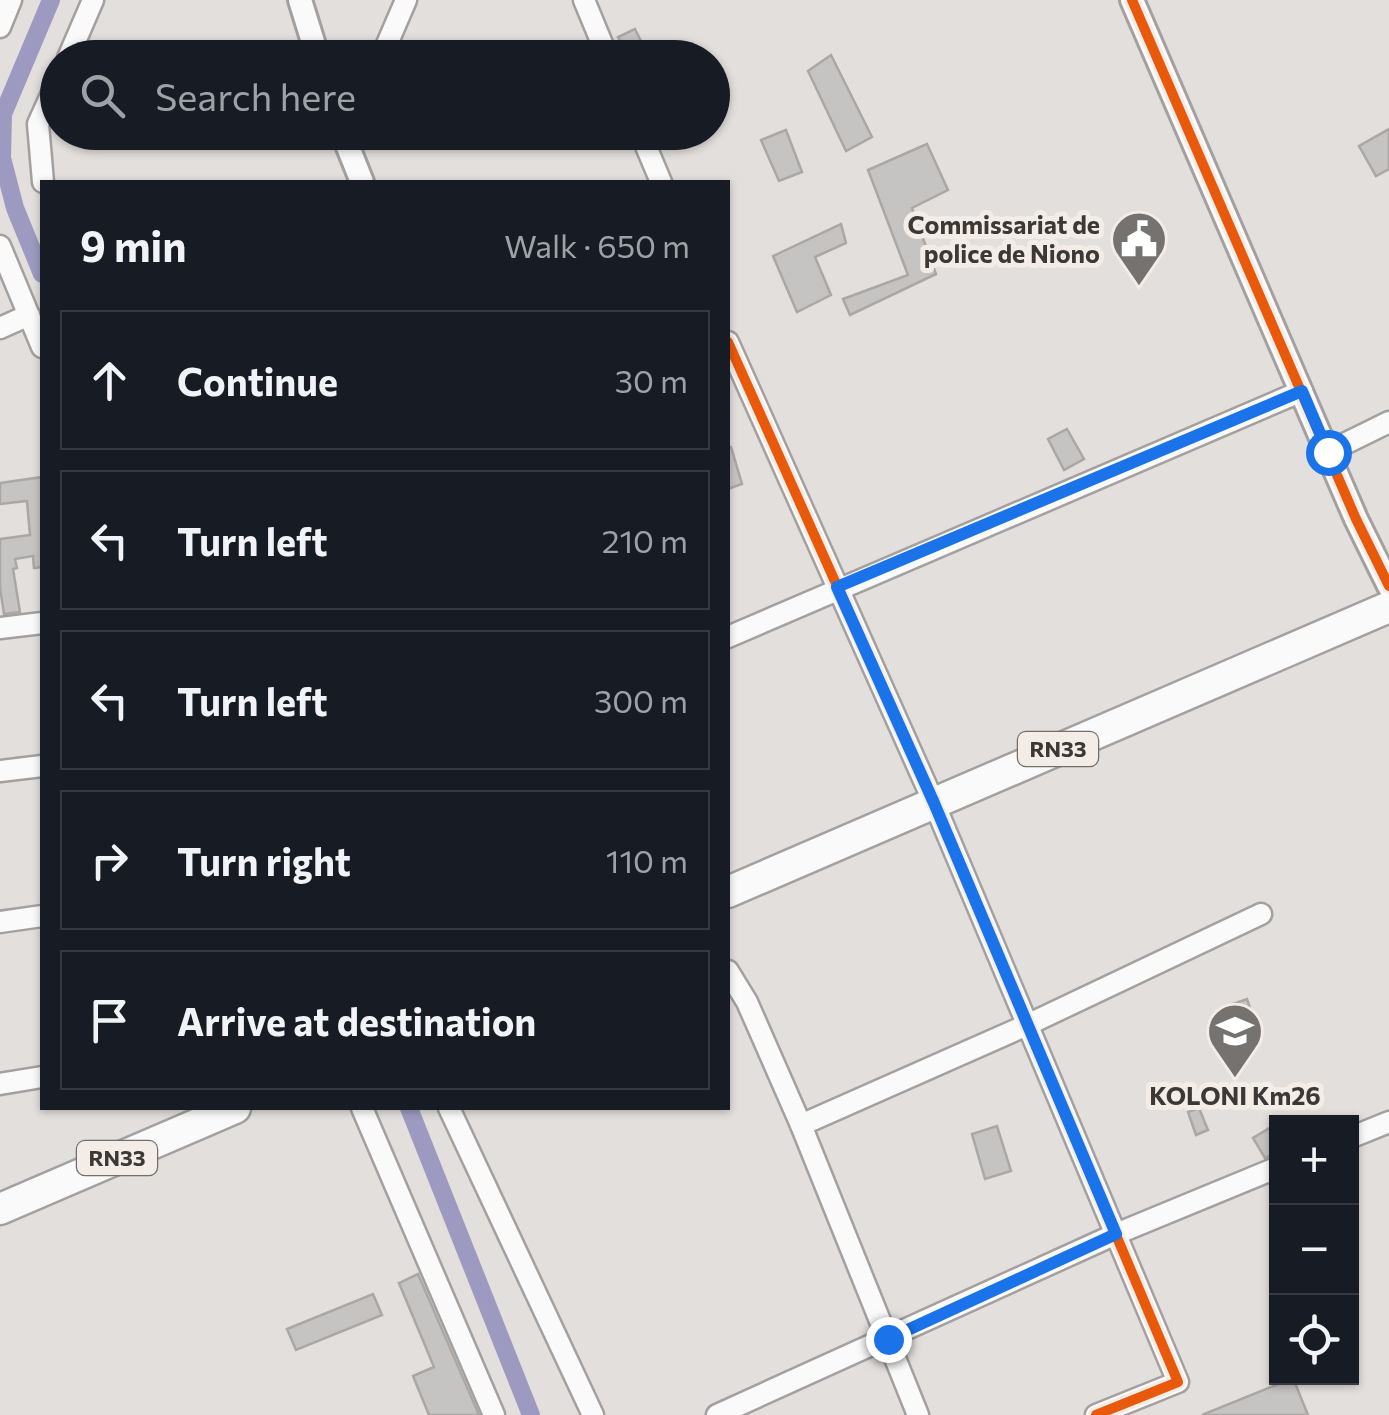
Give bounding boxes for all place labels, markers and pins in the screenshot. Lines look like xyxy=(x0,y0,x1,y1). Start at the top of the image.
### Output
place label: Commissariat de police de Niono xyxy=(907,209,1100,268)
public building icon: Commissariat de police de Niono xyxy=(1109,209,1169,288)
school or university icon: KOLONI Km26 xyxy=(1205,1001,1265,1080)
place label: KOLONI Km26 xyxy=(1149,1080,1321,1110)

